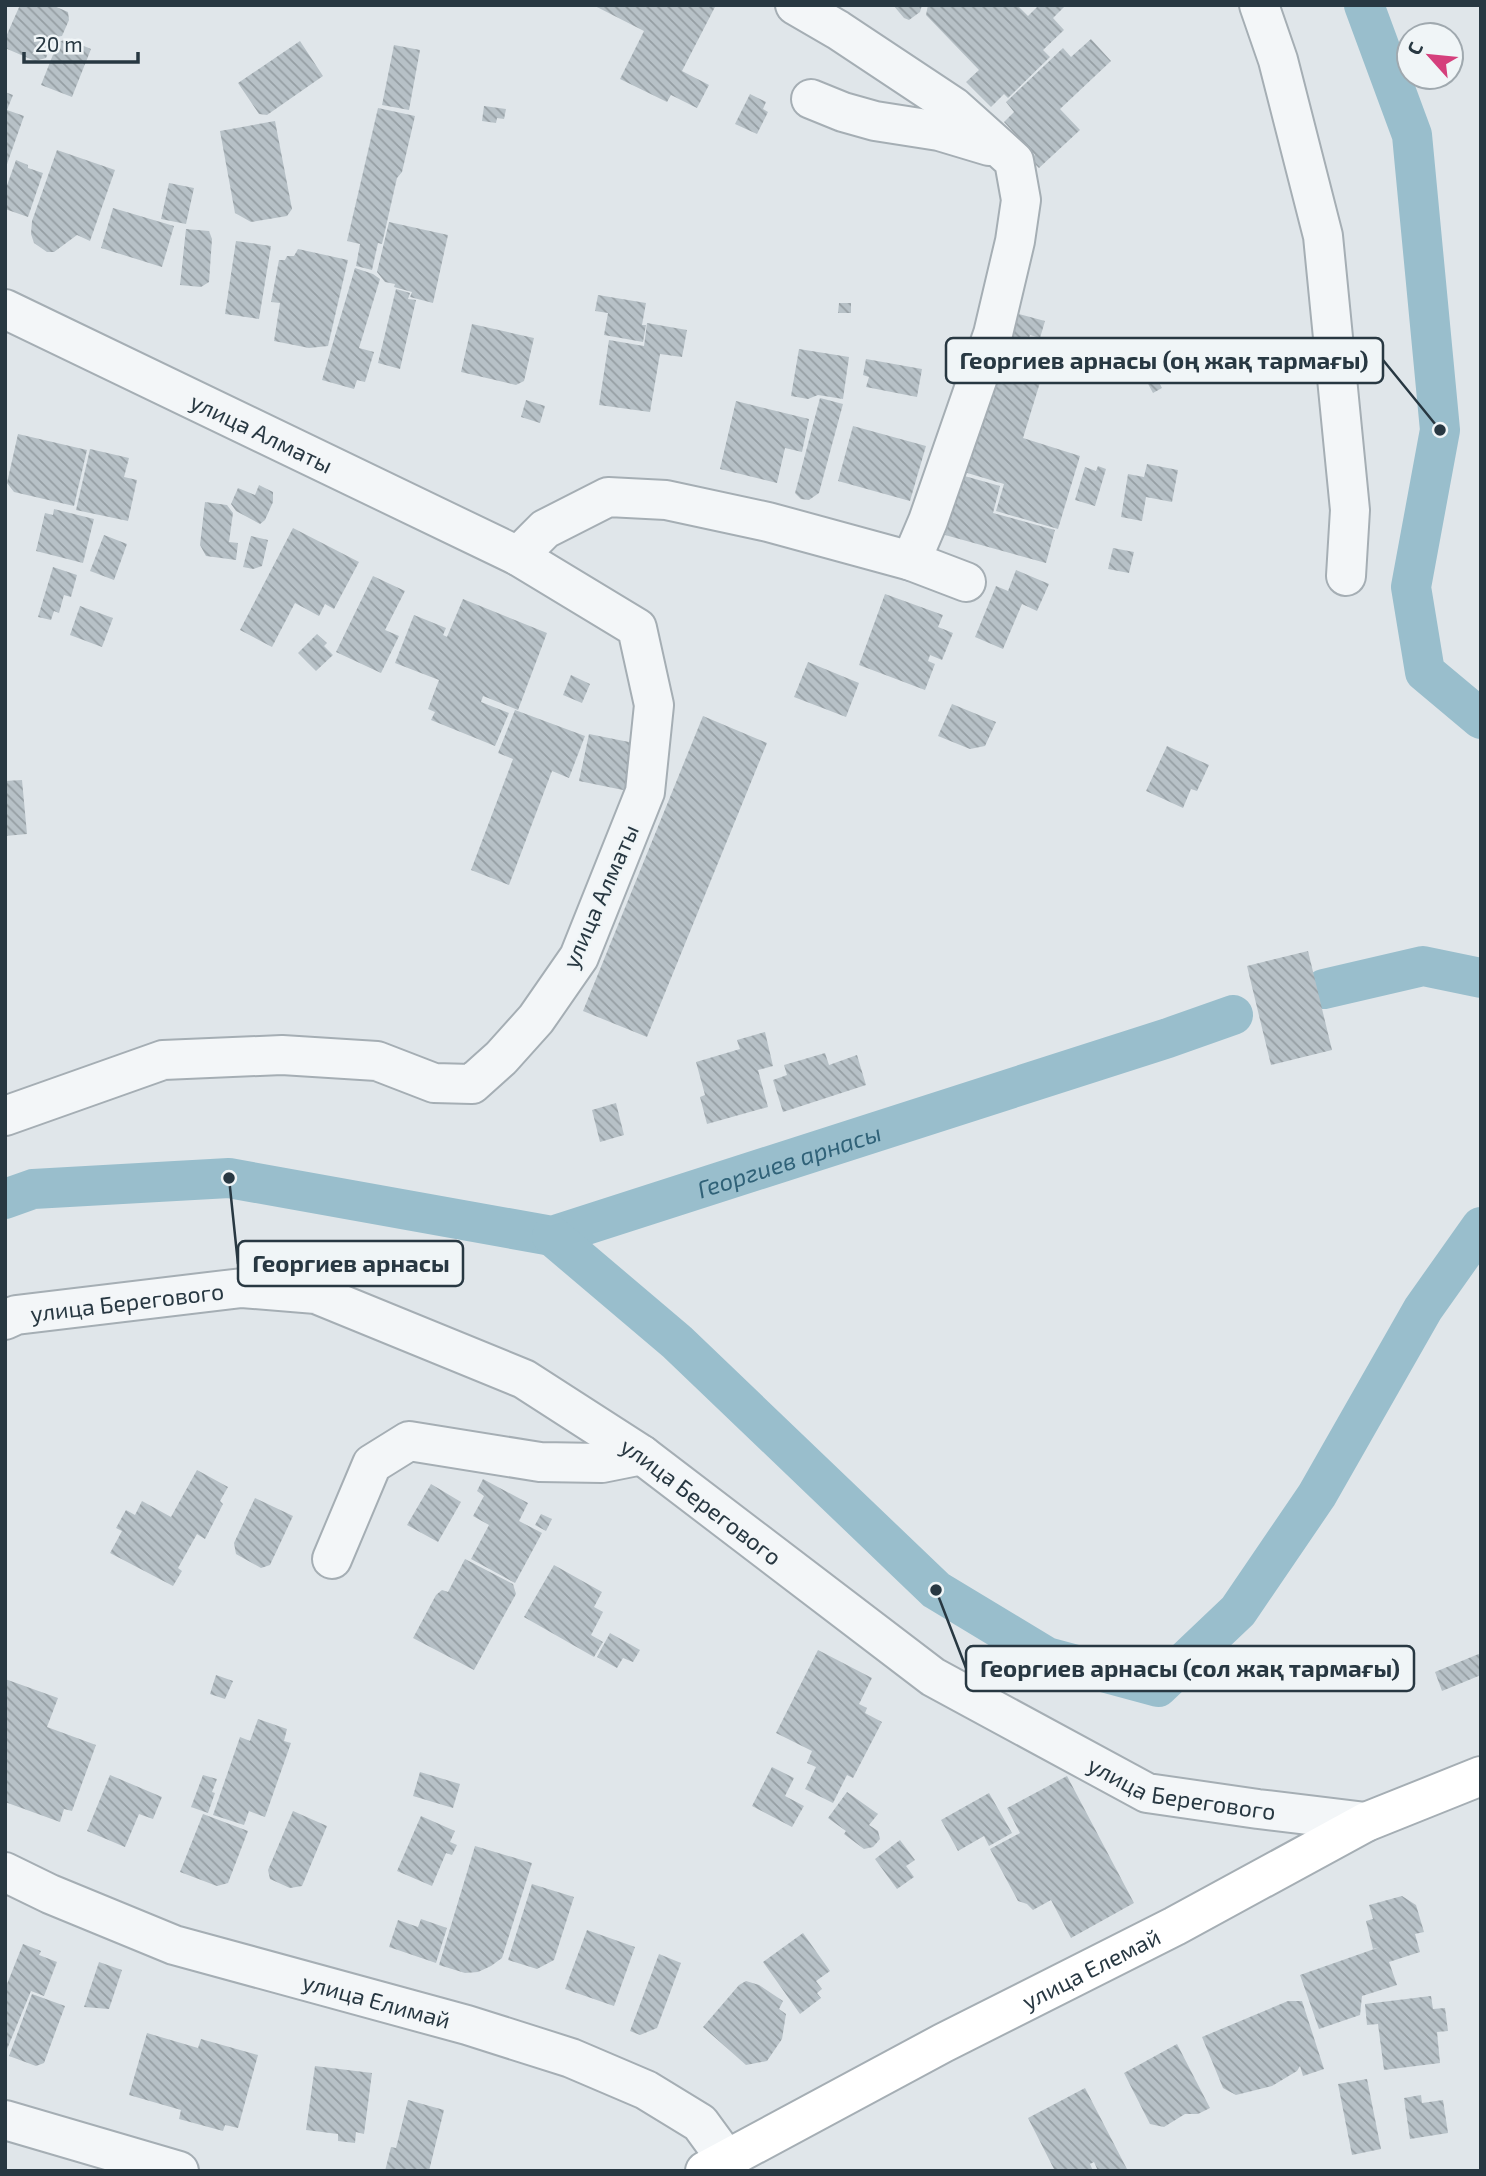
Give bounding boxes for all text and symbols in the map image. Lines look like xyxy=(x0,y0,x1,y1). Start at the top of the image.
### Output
scale bar xyxy=(24,21,138,65)
north arrow xyxy=(1395,21,1465,91)
text: 20 m xyxy=(35,31,83,56)
text: С xyxy=(1402,38,1427,58)
callout: Георгиев арнасы (оң жақ тармағы) xyxy=(946,338,1383,383)
text: Георгиев арнасы (оң жақ тармағы) xyxy=(960,345,1368,374)
street label: улица Алматы xyxy=(186,387,337,479)
street label: улица Алматы xyxy=(556,820,645,973)
water label: Георгиев арнасы xyxy=(693,1117,884,1203)
callout: Георгиев арнасы xyxy=(238,1241,463,1286)
text: Георгиев арнасы xyxy=(252,1248,450,1277)
street label: улица Берегового xyxy=(29,1276,225,1328)
street label: улица Берегового xyxy=(615,1431,787,1571)
callout: Георгиев арнасы (сол жақ тармағы) xyxy=(966,1646,1414,1691)
text: Георгиев арнасы (сол жақ тармағы) xyxy=(980,1653,1400,1682)
street label: улица Берегового xyxy=(1083,1750,1277,1825)
street label: улица Елемай xyxy=(1017,1922,1165,2016)
street label: улица Елимай xyxy=(299,1967,454,2034)

